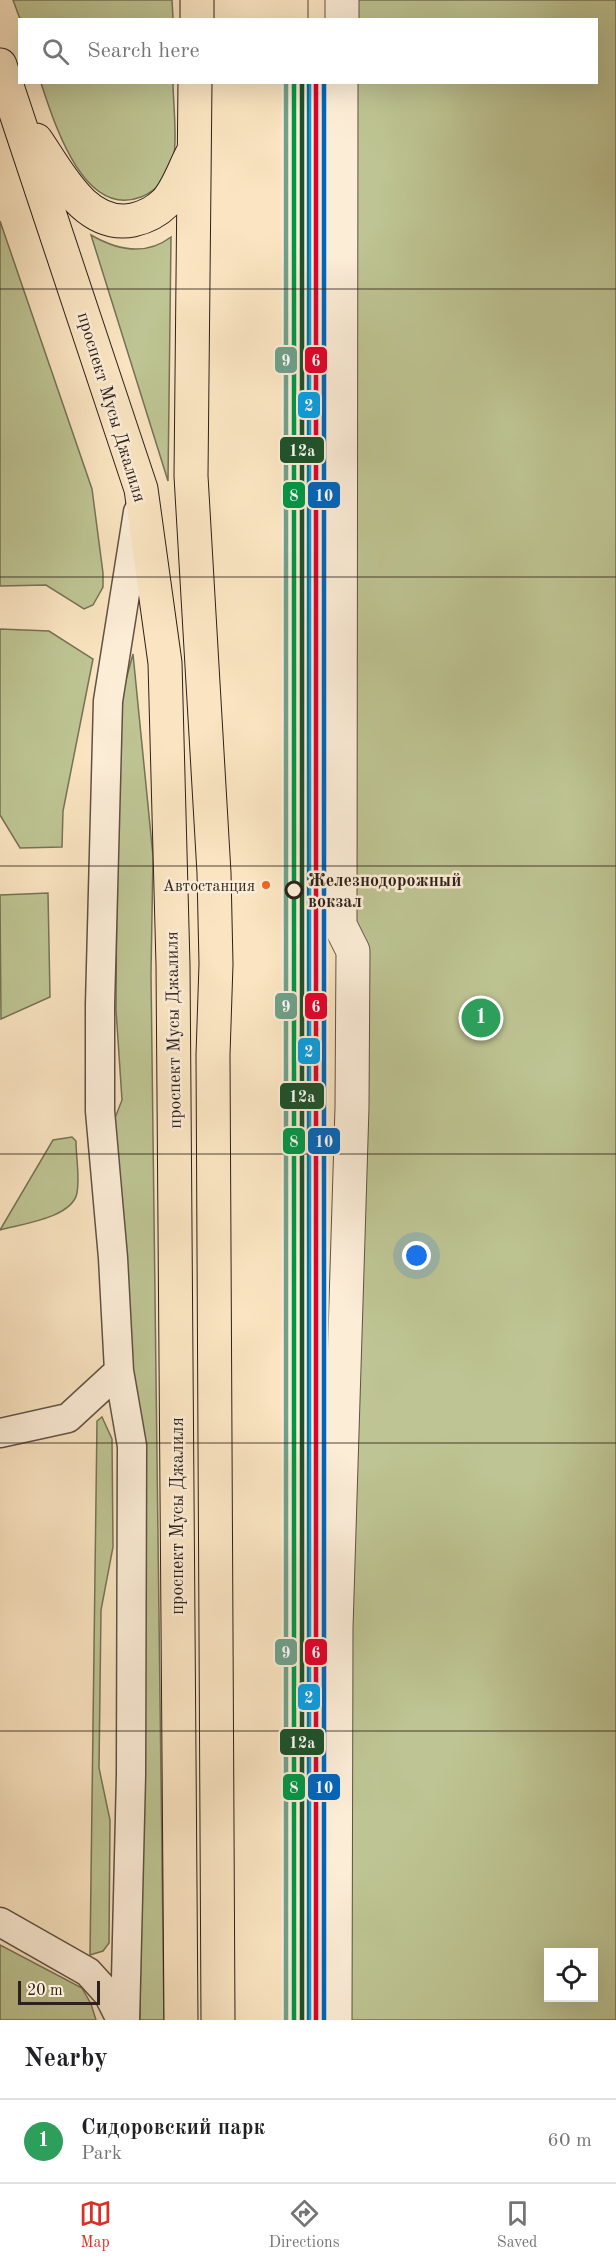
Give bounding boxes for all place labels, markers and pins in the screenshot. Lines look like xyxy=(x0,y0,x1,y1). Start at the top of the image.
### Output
place label: Железнодорожный вокзал xyxy=(308,872,461,911)
place label: Автостанция xyxy=(163,879,255,895)
marker: Автостанция xyxy=(260,879,272,891)
marker: Железнодорожный вокзал xyxy=(285,881,303,899)
pin: 1 xyxy=(462,996,500,1040)

